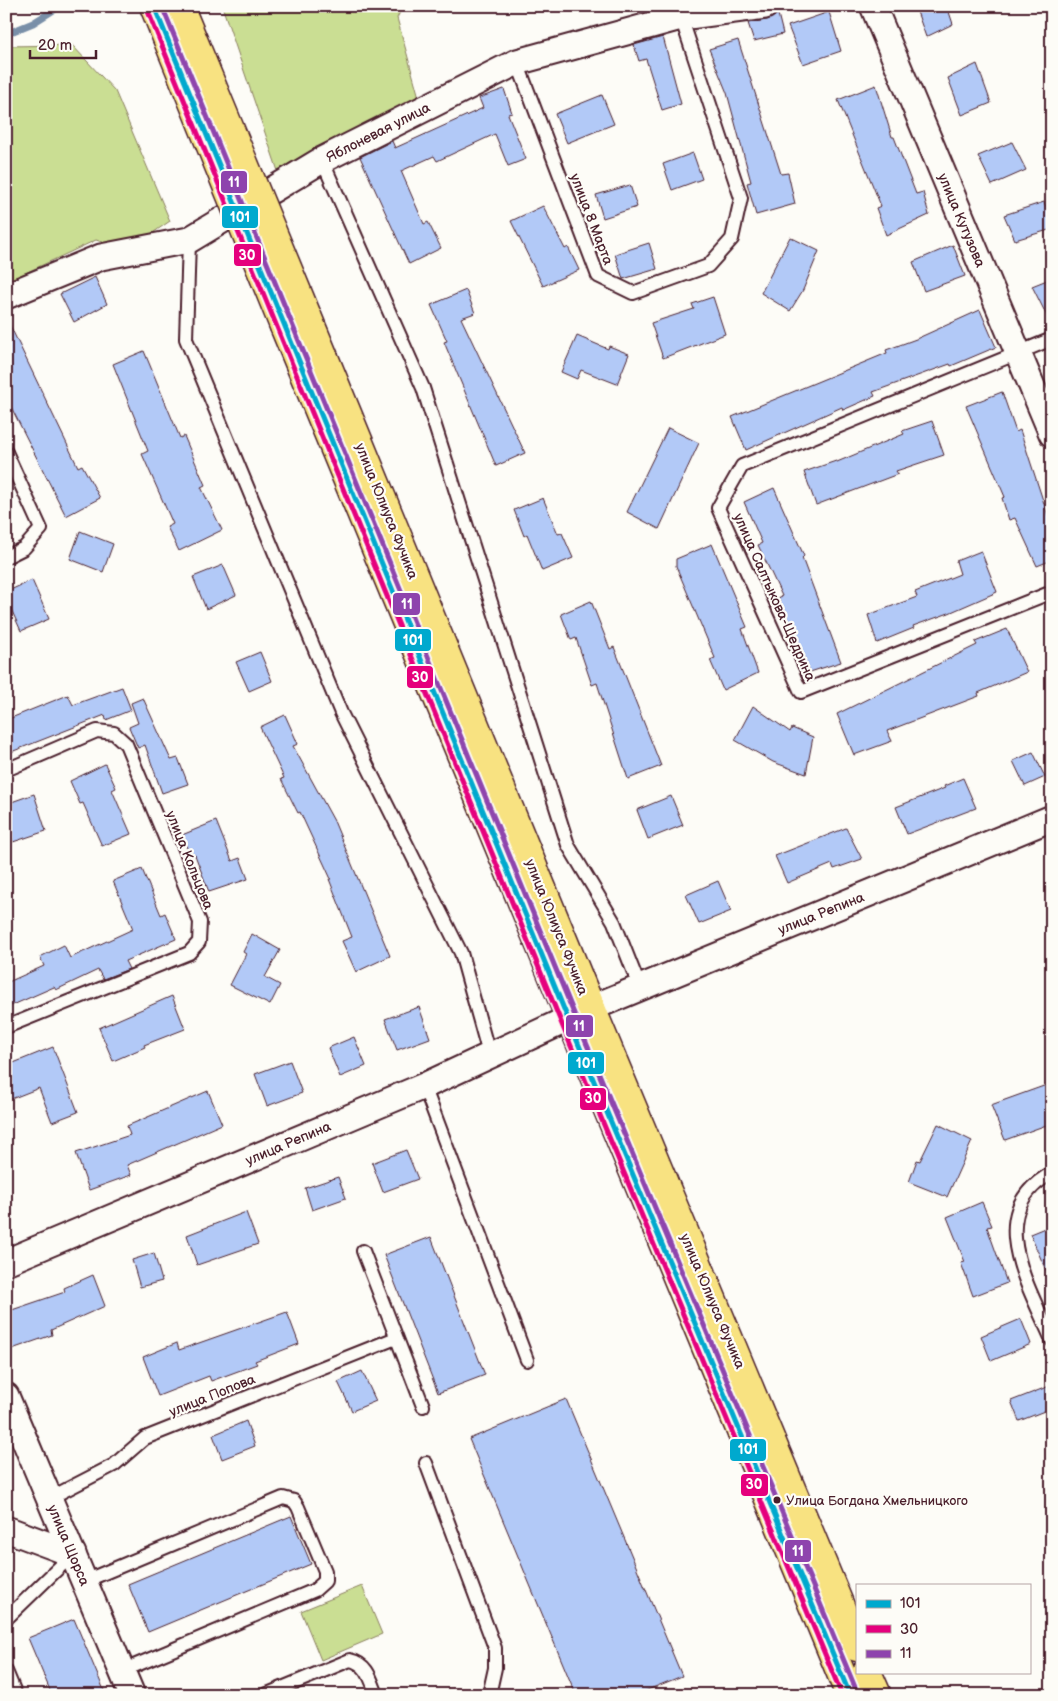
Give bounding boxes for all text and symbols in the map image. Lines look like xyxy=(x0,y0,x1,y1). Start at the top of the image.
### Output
scale bar xyxy=(30,28,96,60)
text: 20 m xyxy=(38,36,72,55)
street label: Яблоневая улица xyxy=(323,99,434,166)
line badge: 11 xyxy=(220,170,248,194)
street label: улица 8 Марта xyxy=(566,171,617,268)
street label: улица Кутузова xyxy=(934,171,989,270)
text: 11 xyxy=(228,174,240,191)
line badge: 101 xyxy=(221,205,259,229)
text: 101 xyxy=(230,209,250,226)
line badge: 30 xyxy=(233,243,262,267)
text: 30 xyxy=(239,247,256,264)
street label: улица Юлиуса Фучика xyxy=(351,441,422,582)
street label: улица Салтыкова-Щедрина xyxy=(730,511,820,684)
line badge: 11 xyxy=(392,592,421,616)
text: 11 xyxy=(401,596,413,613)
line badge: 101 xyxy=(394,628,432,652)
text: 101 xyxy=(403,632,423,649)
line badge: 30 xyxy=(406,665,434,689)
text: 30 xyxy=(412,669,429,686)
street label: улица Кольцова xyxy=(162,808,217,913)
street label: улица Юлиуса Фучика xyxy=(521,857,592,998)
street label: улица Репина xyxy=(776,888,867,938)
line badge: 11 xyxy=(565,1014,594,1038)
text: 11 xyxy=(573,1018,585,1035)
line badge: 101 xyxy=(567,1051,605,1075)
text: 101 xyxy=(576,1055,596,1072)
line badge: 30 xyxy=(579,1087,607,1111)
text: 30 xyxy=(585,1090,602,1107)
street label: улица Репина xyxy=(243,1118,334,1169)
street label: улица Юлиуса Фучика xyxy=(676,1231,749,1372)
street label: улица Попова xyxy=(167,1370,258,1420)
line badge: 101 xyxy=(729,1438,767,1462)
text: 101 xyxy=(738,1441,758,1458)
line badge: 30 xyxy=(740,1473,769,1497)
text: 30 xyxy=(746,1476,763,1493)
place label: Улица Богдана Хмельницкого xyxy=(786,1493,968,1509)
marker: Улица Богдана Хмельницкого xyxy=(772,1495,782,1505)
street label: улица Щорса xyxy=(44,1502,94,1589)
line badge: 11 xyxy=(784,1539,812,1563)
text: 11 xyxy=(792,1543,804,1560)
legend xyxy=(856,1584,1030,1674)
text: 101 xyxy=(900,1594,920,1613)
text: 30 xyxy=(900,1620,918,1639)
text: 11 xyxy=(900,1644,912,1663)

